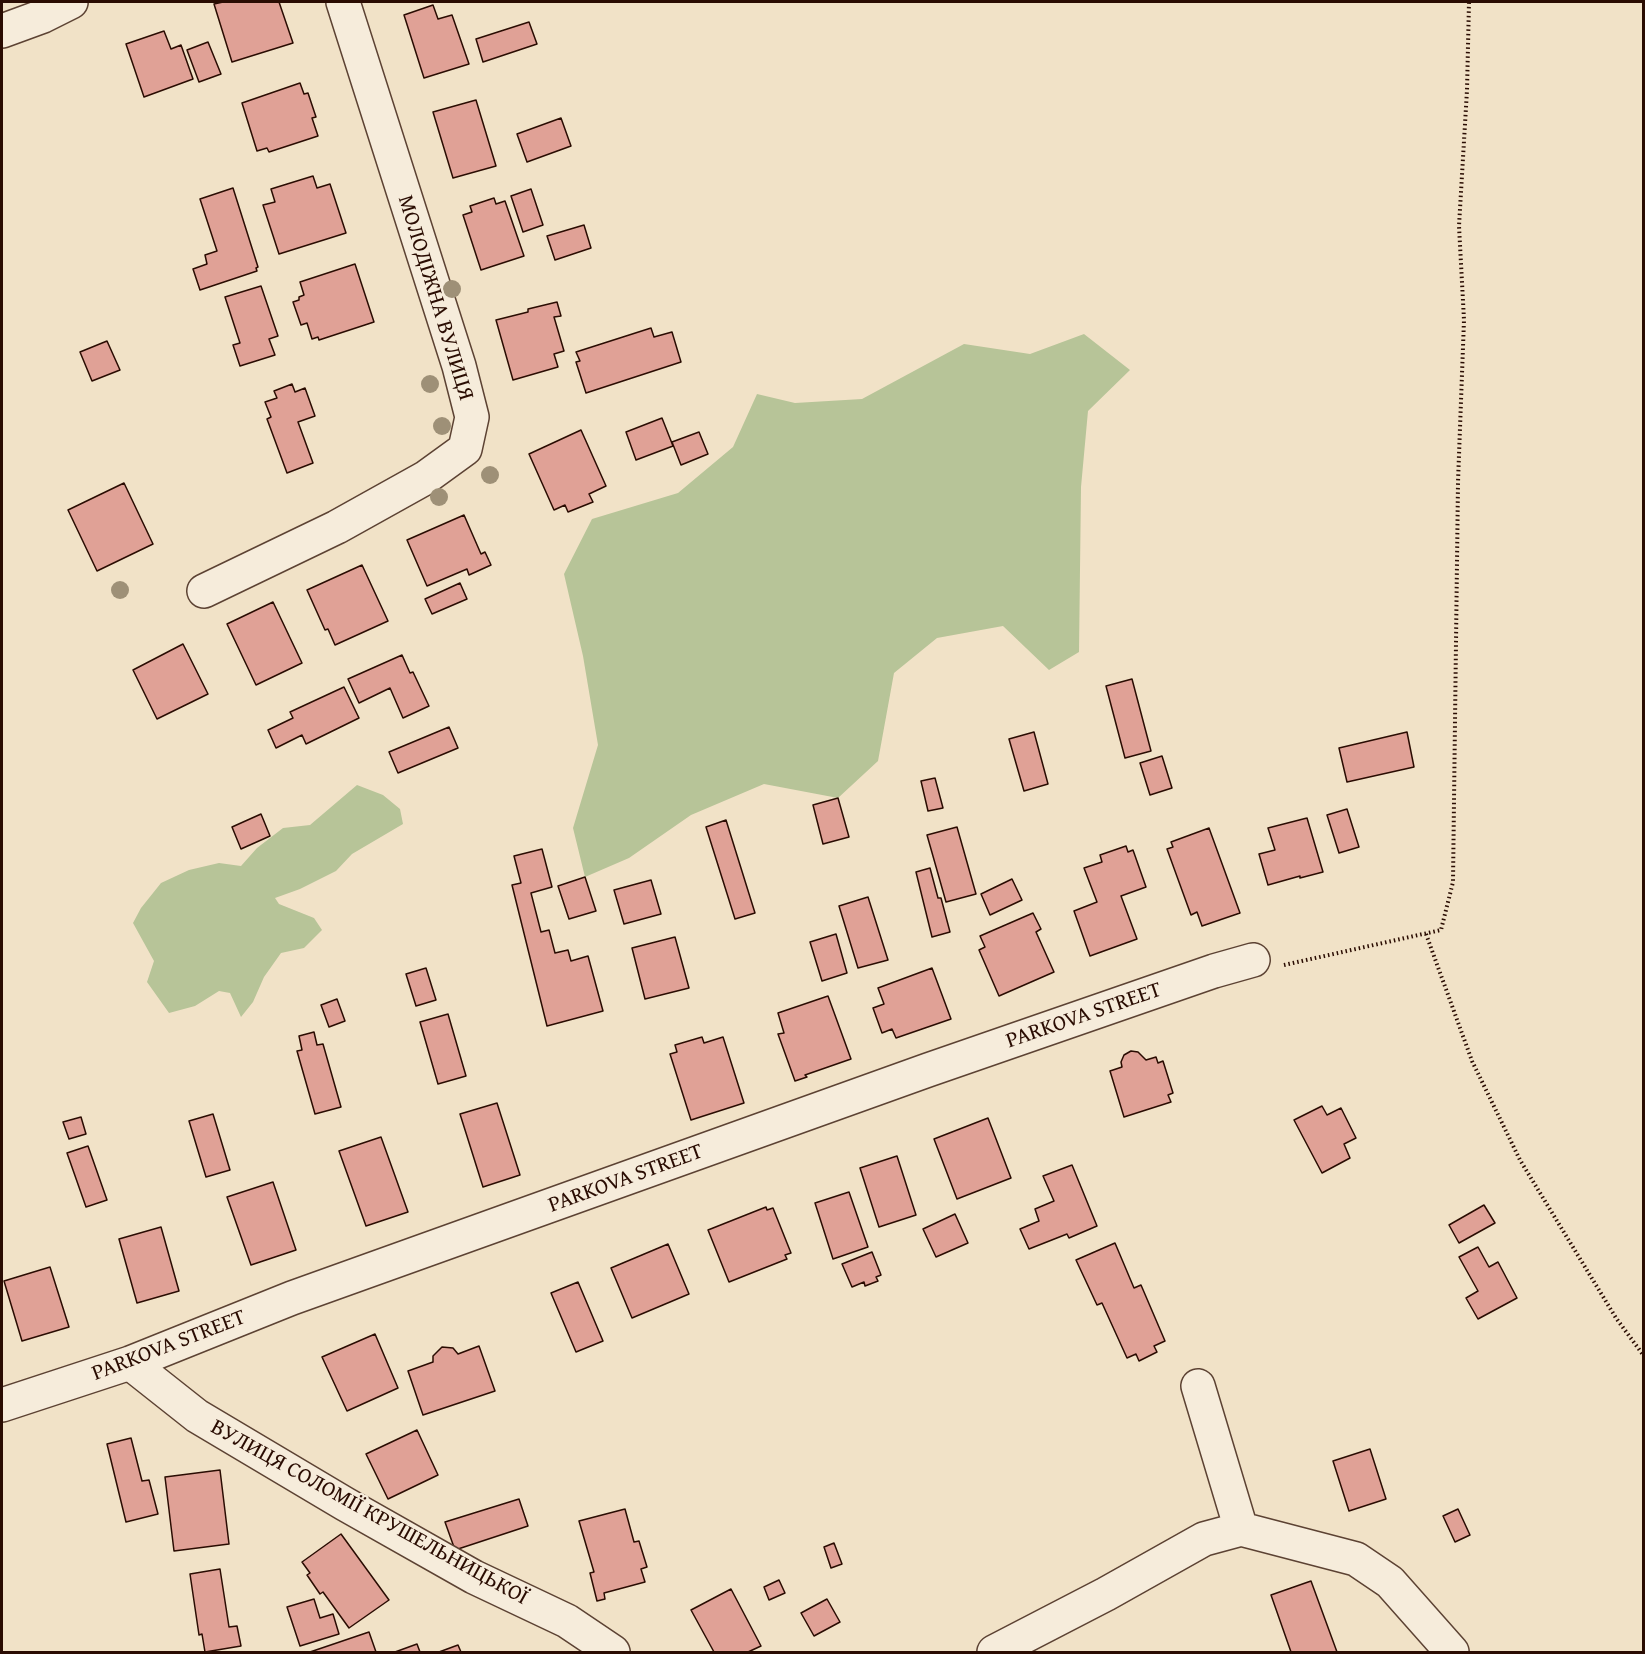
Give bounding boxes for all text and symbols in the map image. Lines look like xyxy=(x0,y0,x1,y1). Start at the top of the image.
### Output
street label: МОЛОДІЖНА ВУЛИЦЯ xyxy=(391,192,479,404)
street label: PARKOVA STREET xyxy=(1003,977,1165,1055)
street label: PARKOVA STREET xyxy=(545,1139,707,1219)
street label: PARKOVA STREET xyxy=(88,1305,250,1387)
street label: ВУЛИЦЯ СОЛОМІЇ КРУШЕЛЬНИЦЬКОЇ xyxy=(206,1414,532,1612)

